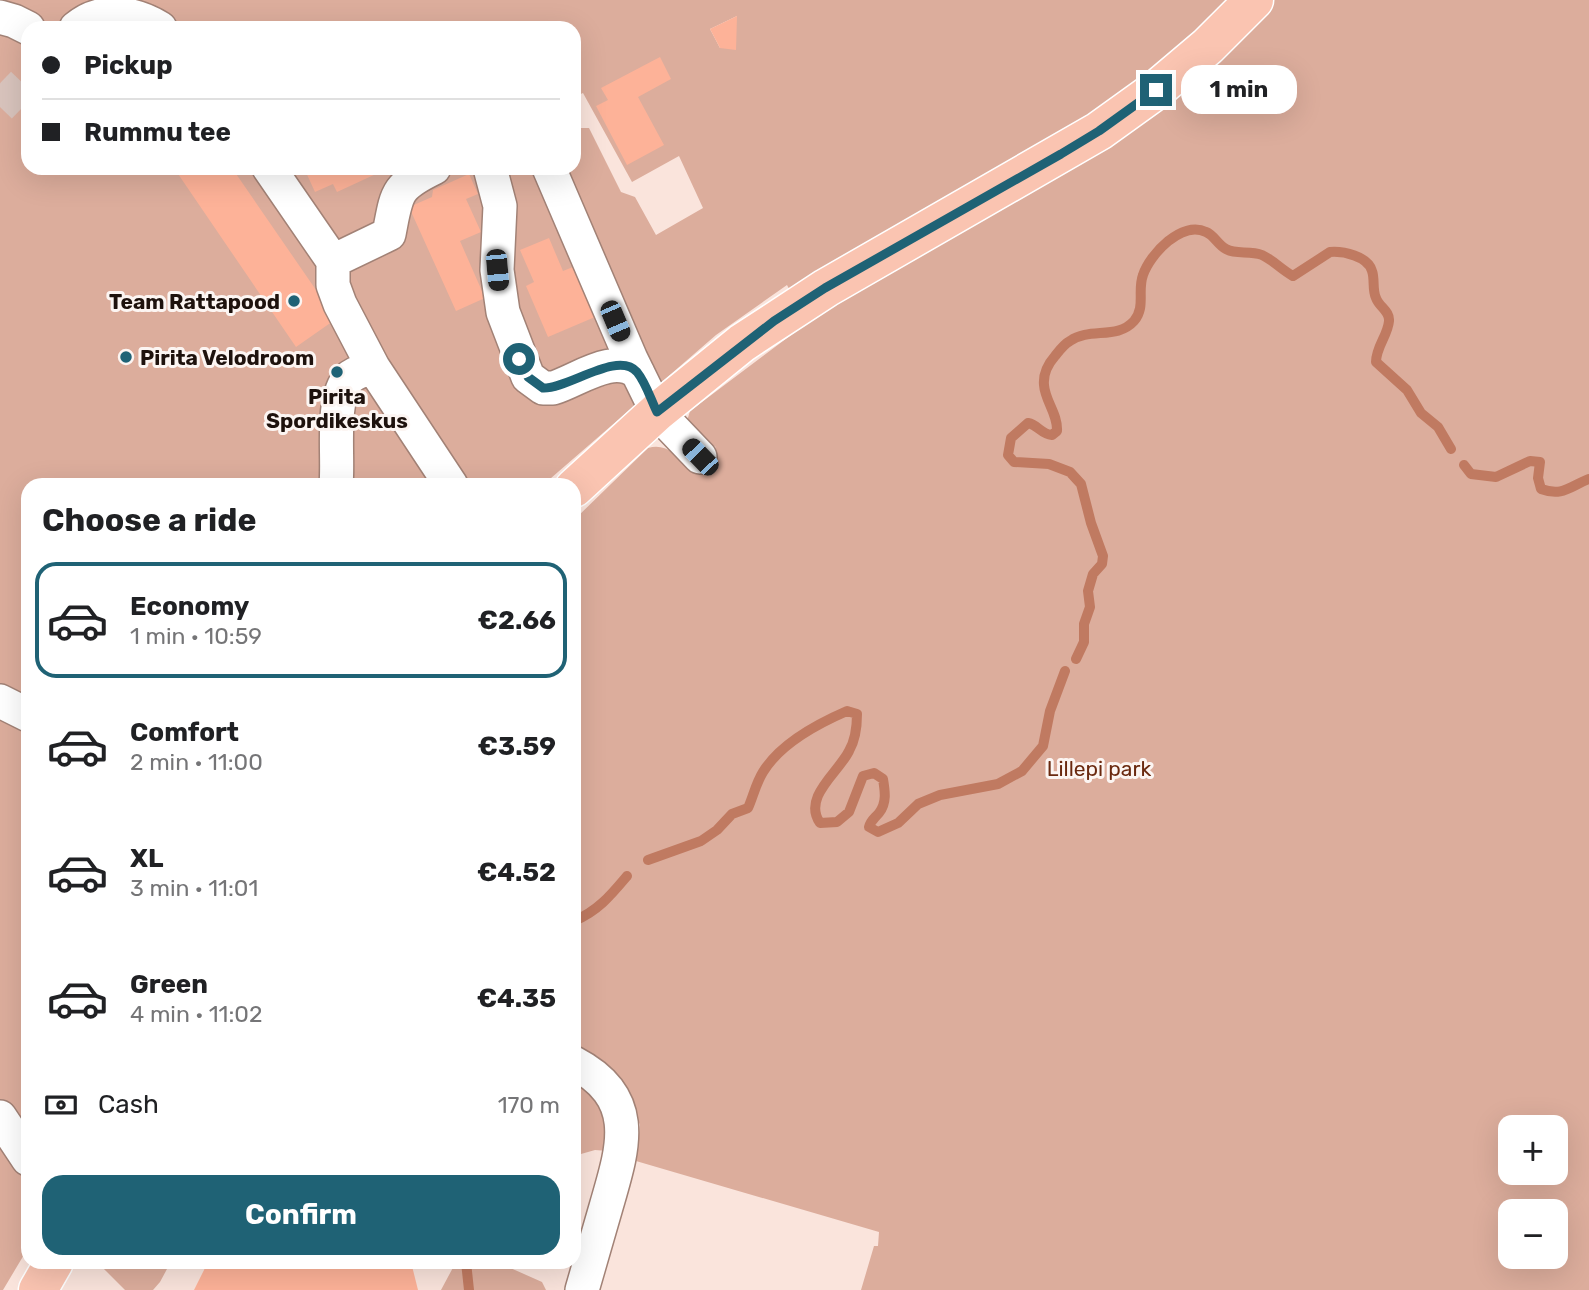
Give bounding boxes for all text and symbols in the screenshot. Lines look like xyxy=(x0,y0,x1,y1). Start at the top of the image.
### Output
text: Pickup xyxy=(84,50,173,81)
callout: 1 min xyxy=(1180,66,1296,114)
route end xyxy=(1140,74,1172,106)
text: 1 min xyxy=(1210,75,1268,103)
text: Rummu tee xyxy=(84,117,231,148)
car xyxy=(485,248,510,292)
place label: Team Rattapood xyxy=(109,289,280,314)
marker: Team Rattapood xyxy=(286,293,302,309)
car xyxy=(598,298,633,344)
route start xyxy=(503,343,535,375)
place label: Pirita Velodroom xyxy=(140,345,314,370)
marker: Pirita Velodroom xyxy=(118,349,134,365)
marker: Pirita Spordikeskus xyxy=(329,364,345,380)
place label: Pirita Spordikeskus xyxy=(266,384,408,433)
car xyxy=(678,435,723,479)
text: Choose a ride xyxy=(42,501,256,539)
icon: car xyxy=(46,589,109,652)
text: Economy xyxy=(130,591,249,622)
text: €2.66 xyxy=(478,605,556,636)
text: 1 min · 10:59 xyxy=(130,622,262,650)
icon: car xyxy=(46,715,109,778)
text: Comfort xyxy=(130,717,239,748)
text: €3.59 xyxy=(478,731,556,762)
text: 2 min · 11:00 xyxy=(130,748,263,776)
park label: Lillepi park xyxy=(1047,756,1151,781)
icon: car xyxy=(46,841,109,904)
text: XL xyxy=(130,843,163,874)
text: €4.52 xyxy=(477,857,556,888)
text: 3 min · 11:01 xyxy=(130,874,258,902)
icon: car xyxy=(46,967,109,1030)
text: Green xyxy=(130,969,208,1000)
text: €4.35 xyxy=(477,983,556,1014)
text: 4 min · 11:02 xyxy=(130,1000,262,1028)
icon: cash xyxy=(42,1086,80,1124)
text: Cash xyxy=(98,1089,159,1120)
text: 170 m xyxy=(498,1091,560,1119)
map controls xyxy=(1498,1115,1568,1269)
button: + xyxy=(1498,1115,1568,1185)
button: Confirm xyxy=(42,1175,560,1255)
button: − xyxy=(1498,1199,1568,1269)

